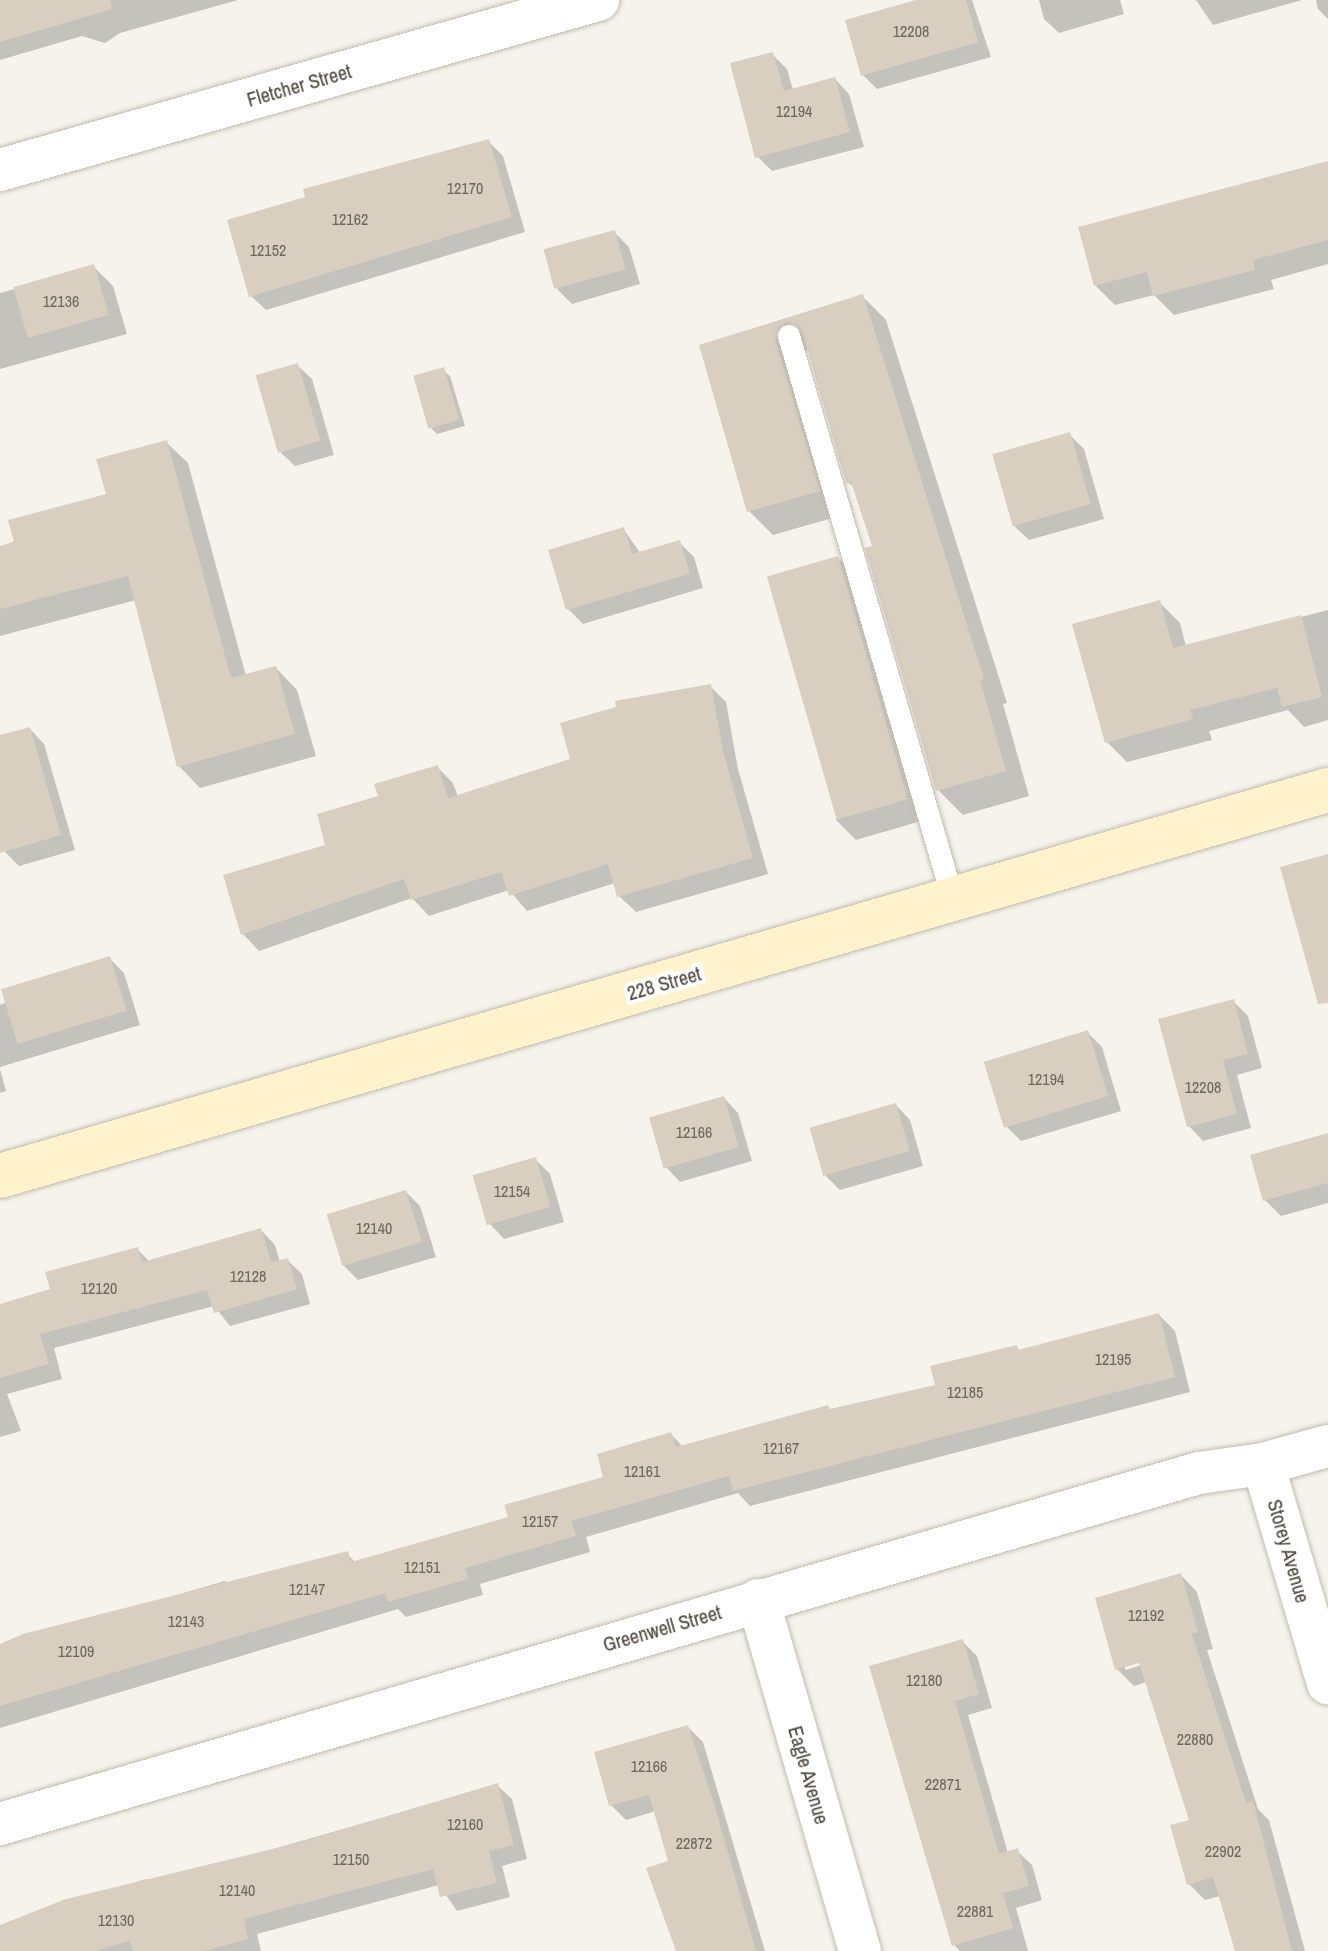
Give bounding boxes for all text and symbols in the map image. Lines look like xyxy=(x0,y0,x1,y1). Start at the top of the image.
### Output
house number: 12208 xyxy=(893,21,929,41)
street label: Fletcher Street xyxy=(244,59,354,111)
house number: 12194 xyxy=(776,101,812,121)
house number: 12170 xyxy=(447,178,483,198)
house number: 12162 xyxy=(332,209,368,229)
house number: 12152 xyxy=(250,240,286,260)
house number: 12136 xyxy=(43,291,79,311)
street label: 228 Street xyxy=(624,961,704,1005)
house number: 12194 xyxy=(1028,1069,1064,1089)
house number: 12208 xyxy=(1185,1077,1221,1097)
house number: 12166 xyxy=(676,1122,712,1142)
house number: 12154 xyxy=(494,1181,530,1201)
house number: 12140 xyxy=(356,1218,392,1238)
house number: 12128 xyxy=(230,1266,266,1286)
house number: 12120 xyxy=(81,1278,117,1298)
house number: 12195 xyxy=(1095,1349,1131,1369)
house number: 12185 xyxy=(947,1382,983,1402)
house number: 12167 xyxy=(763,1438,799,1458)
house number: 12161 xyxy=(624,1461,660,1481)
street label: Storey Avenue xyxy=(1263,1496,1315,1606)
house number: 12157 xyxy=(522,1511,558,1531)
house number: 12151 xyxy=(404,1557,440,1577)
house number: 12147 xyxy=(289,1579,325,1599)
street label: Greenwell Street xyxy=(600,1600,724,1656)
house number: 12192 xyxy=(1128,1605,1164,1625)
house number: 12143 xyxy=(168,1611,204,1631)
house number: 12109 xyxy=(58,1641,94,1661)
house number: 12180 xyxy=(906,1670,942,1690)
street label: Eagle Avenue xyxy=(783,1723,835,1827)
house number: 22880 xyxy=(1177,1729,1213,1749)
house number: 12166 xyxy=(631,1756,667,1776)
house number: 22871 xyxy=(925,1774,961,1794)
house number: 12160 xyxy=(447,1814,483,1834)
house number: 22872 xyxy=(676,1833,712,1853)
house number: 22902 xyxy=(1205,1841,1241,1861)
house number: 12150 xyxy=(333,1849,369,1869)
house number: 12140 xyxy=(219,1880,255,1900)
house number: 22881 xyxy=(957,1901,993,1921)
house number: 12130 xyxy=(98,1910,134,1930)

